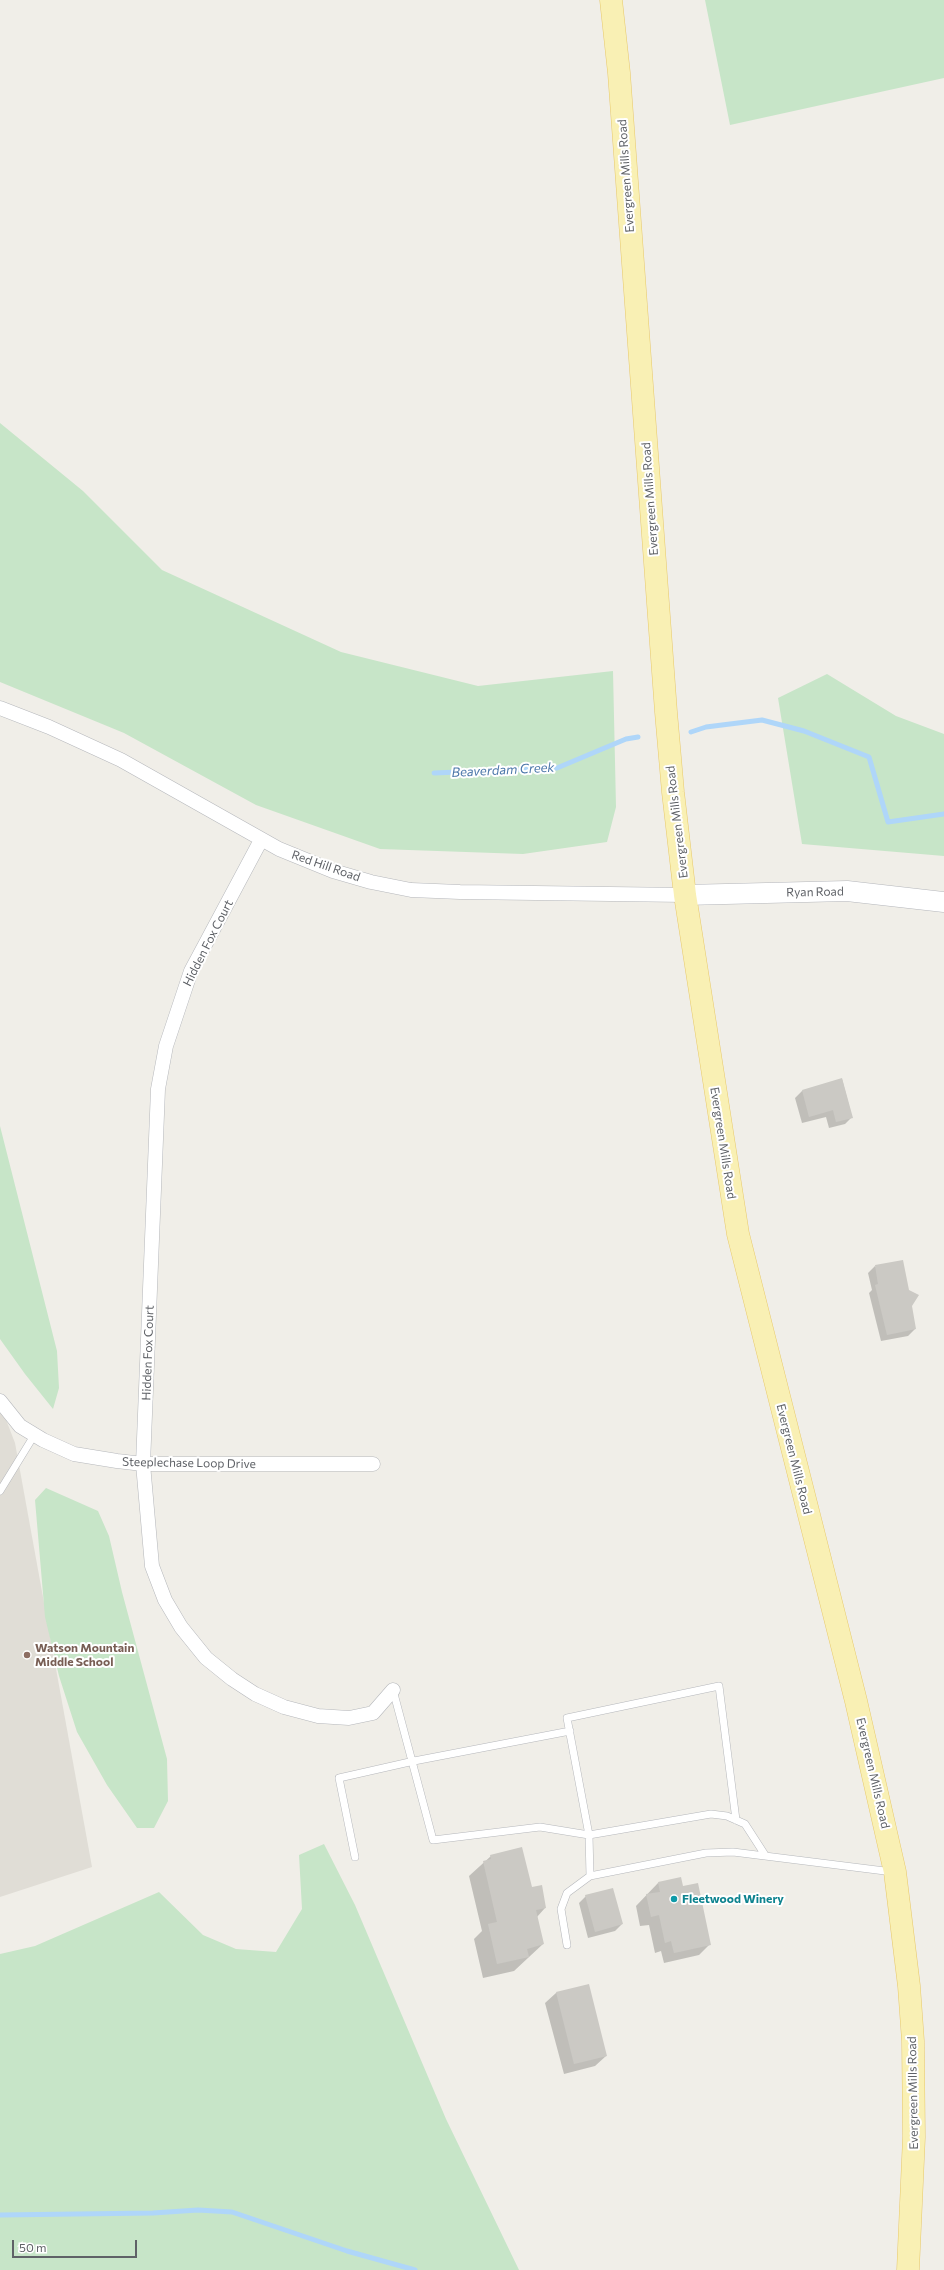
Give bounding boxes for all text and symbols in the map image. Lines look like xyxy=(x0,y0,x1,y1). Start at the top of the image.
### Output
street label: Evergreen Mills Road xyxy=(615,119,637,233)
street label: Evergreen Mills Road xyxy=(639,442,661,556)
water label: Beaverdam Creek xyxy=(451,760,555,780)
street label: Evergreen Mills Road xyxy=(663,765,691,879)
street label: Red Hill Road xyxy=(290,848,362,884)
street label: Ryan Road xyxy=(786,884,844,900)
street label: Hidden Fox Court xyxy=(180,897,236,989)
street label: Evergreen Mills Road xyxy=(707,1086,739,1200)
street label: Hidden Fox Court xyxy=(139,1305,157,1401)
street label: Evergreen Mills Road xyxy=(773,1402,815,1516)
street label: Steeplechase Loop Drive xyxy=(122,1455,256,1471)
place label: Watson Mountain Middle School xyxy=(35,1641,134,1669)
marker: Watson Mountain Middle School xyxy=(22,1650,32,1660)
street label: Evergreen Mills Road xyxy=(853,1716,893,1830)
place label: Fleetwood Winery xyxy=(682,1892,784,1906)
marker: Fleetwood Winery xyxy=(669,1894,679,1904)
street label: Evergreen Mills Road xyxy=(905,2036,921,2150)
scale bar xyxy=(14,2232,139,2258)
text: 50 m xyxy=(19,2240,47,2254)

